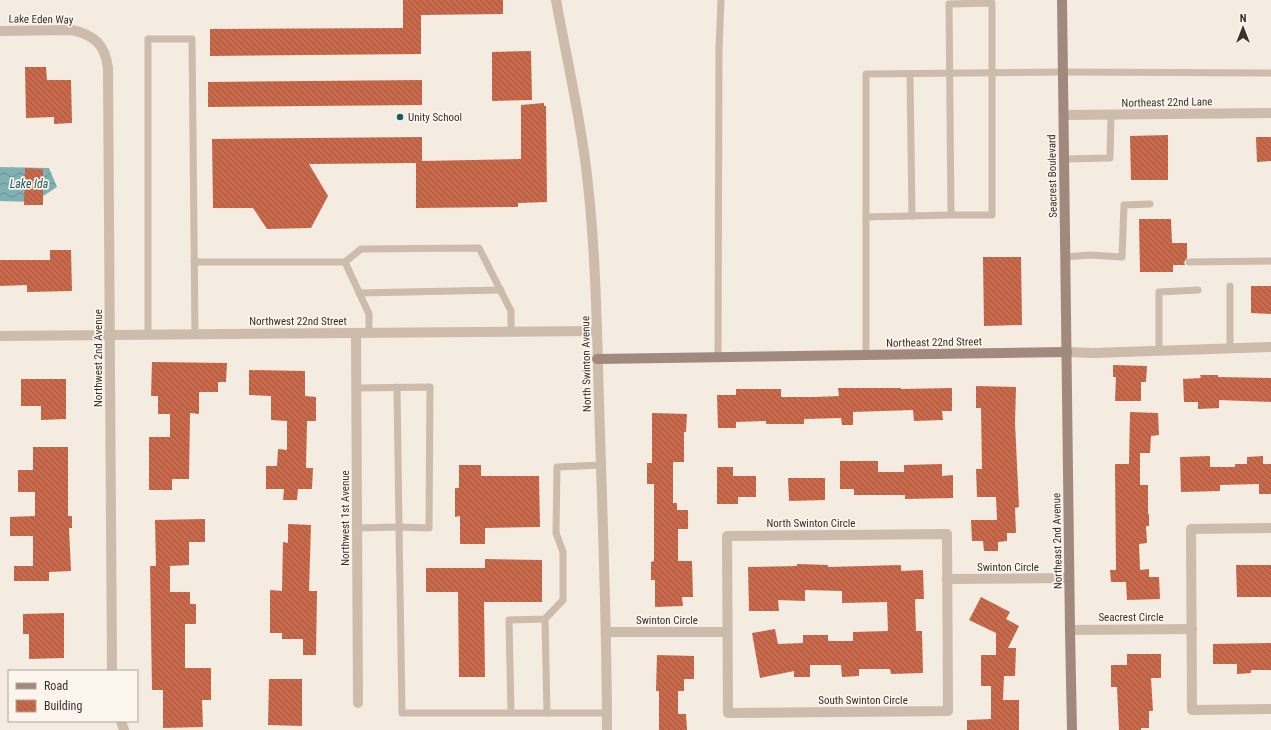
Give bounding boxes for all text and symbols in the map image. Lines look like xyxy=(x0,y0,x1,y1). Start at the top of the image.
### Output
north arrow xyxy=(1223,8,1263,48)
street label: Lake Eden Way xyxy=(8,12,74,27)
text: N xyxy=(1240,12,1247,25)
street label: Northeast 22nd Lane xyxy=(1121,95,1213,110)
place label: Unity School xyxy=(408,111,462,124)
marker: Unity School xyxy=(395,112,405,122)
street label: Seacrest Boulevard xyxy=(1045,134,1060,218)
water label: Lake Ida xyxy=(10,177,48,191)
street label: Northwest 2nd Avenue xyxy=(92,309,105,407)
street label: Northwest 22nd Street xyxy=(249,315,347,328)
street label: North Swinton Avenue xyxy=(579,316,594,412)
street label: Northeast 22nd Street xyxy=(886,335,982,350)
street label: Northwest 1st Avenue xyxy=(339,470,352,566)
street label: Northeast 2nd Avenue xyxy=(1050,493,1065,589)
street label: North Swinton Circle xyxy=(766,517,856,530)
street label: Swinton Circle xyxy=(977,561,1039,574)
street label: Seacrest Circle xyxy=(1098,611,1164,624)
street label: Swinton Circle xyxy=(636,614,698,627)
legend xyxy=(8,670,138,722)
text: Road xyxy=(44,679,68,693)
street label: South Swinton Circle xyxy=(818,694,908,707)
text: Building xyxy=(44,699,82,713)

